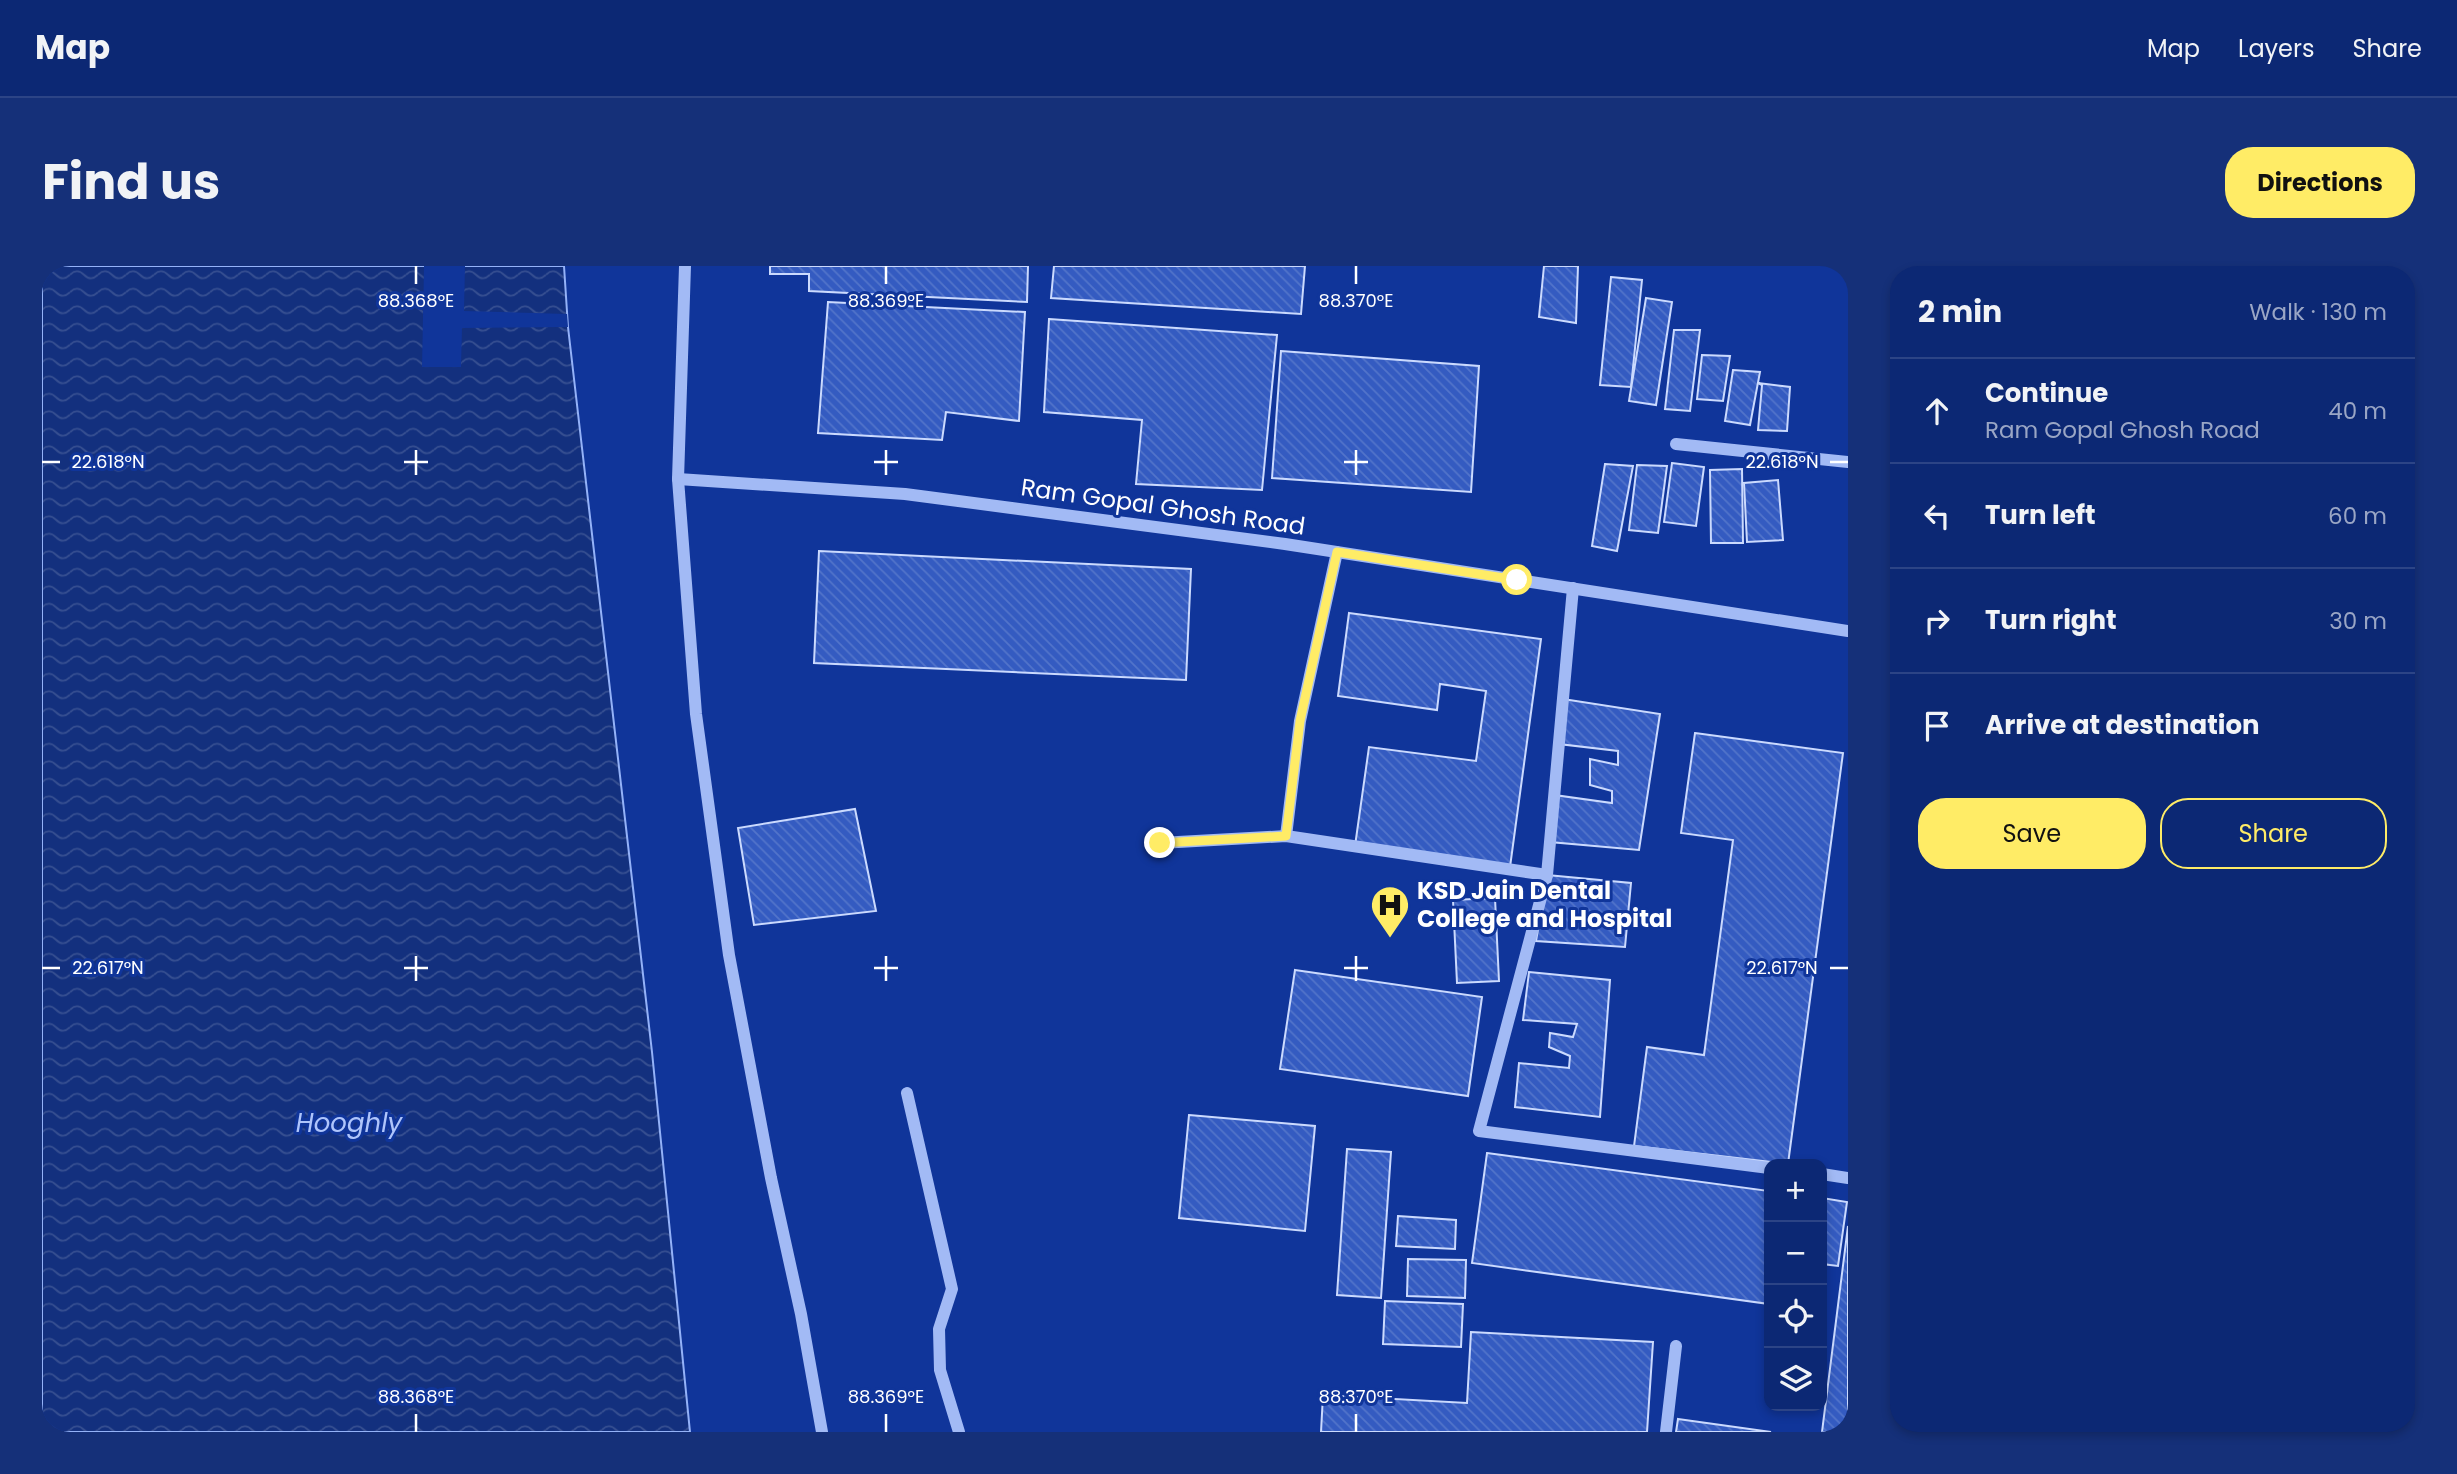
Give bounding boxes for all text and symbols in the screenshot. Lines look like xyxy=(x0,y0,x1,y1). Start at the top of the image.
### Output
text: Map xyxy=(35,24,110,71)
text: Map xyxy=(2147,32,2200,65)
text: Layers xyxy=(2238,32,2314,65)
text: Share xyxy=(2352,32,2422,65)
button: Directions xyxy=(2225,147,2415,218)
text: Find us xyxy=(42,148,220,216)
text: 88.368°E xyxy=(378,288,454,313)
text: 88.369°E xyxy=(848,288,924,313)
text: 88.370°E xyxy=(1319,288,1393,313)
text: 2 min xyxy=(1918,290,2002,333)
text: Walk · 130 m xyxy=(2249,296,2387,328)
text: Continue xyxy=(1985,375,2108,411)
icon: ahead xyxy=(1918,392,1956,430)
text: 40 m xyxy=(2328,395,2387,427)
text: Ram Gopal Ghosh Road xyxy=(1985,414,2260,446)
text: 22.618°N xyxy=(71,449,145,474)
text: 22.618°N xyxy=(1745,449,1819,474)
street label: Ram Gopal Ghosh Road xyxy=(1019,470,1307,543)
icon: left xyxy=(1918,497,1956,535)
text: Turn left xyxy=(1985,497,2096,533)
text: 60 m xyxy=(2328,500,2387,532)
route start xyxy=(1501,564,1532,595)
icon: right xyxy=(1918,602,1956,640)
text: Turn right xyxy=(1985,602,2117,638)
text: 30 m xyxy=(2329,605,2387,637)
icon: arrive xyxy=(1918,707,1956,745)
text: Arrive at destination xyxy=(1985,707,2260,743)
button: Save xyxy=(1918,798,2146,869)
button: Share xyxy=(2160,798,2387,869)
route end xyxy=(1144,827,1175,858)
place label: KSD Jain Dental College and Hospital xyxy=(1417,874,1672,935)
hospital icon: KSD Jain Dental College and Hospital xyxy=(1369,884,1411,939)
text: 22.617°N xyxy=(72,955,144,980)
text: 22.617°N xyxy=(1746,955,1818,980)
water label: Hooghly xyxy=(296,1105,404,1141)
map controls xyxy=(1764,1159,1827,1411)
button: + xyxy=(1764,1159,1827,1222)
button: − xyxy=(1764,1222,1827,1285)
button: locate xyxy=(1764,1285,1827,1348)
button: layers xyxy=(1764,1348,1827,1411)
text: 88.368°E xyxy=(378,1384,454,1409)
text: 88.369°E xyxy=(848,1384,924,1409)
text: 88.370°E xyxy=(1319,1384,1393,1409)

